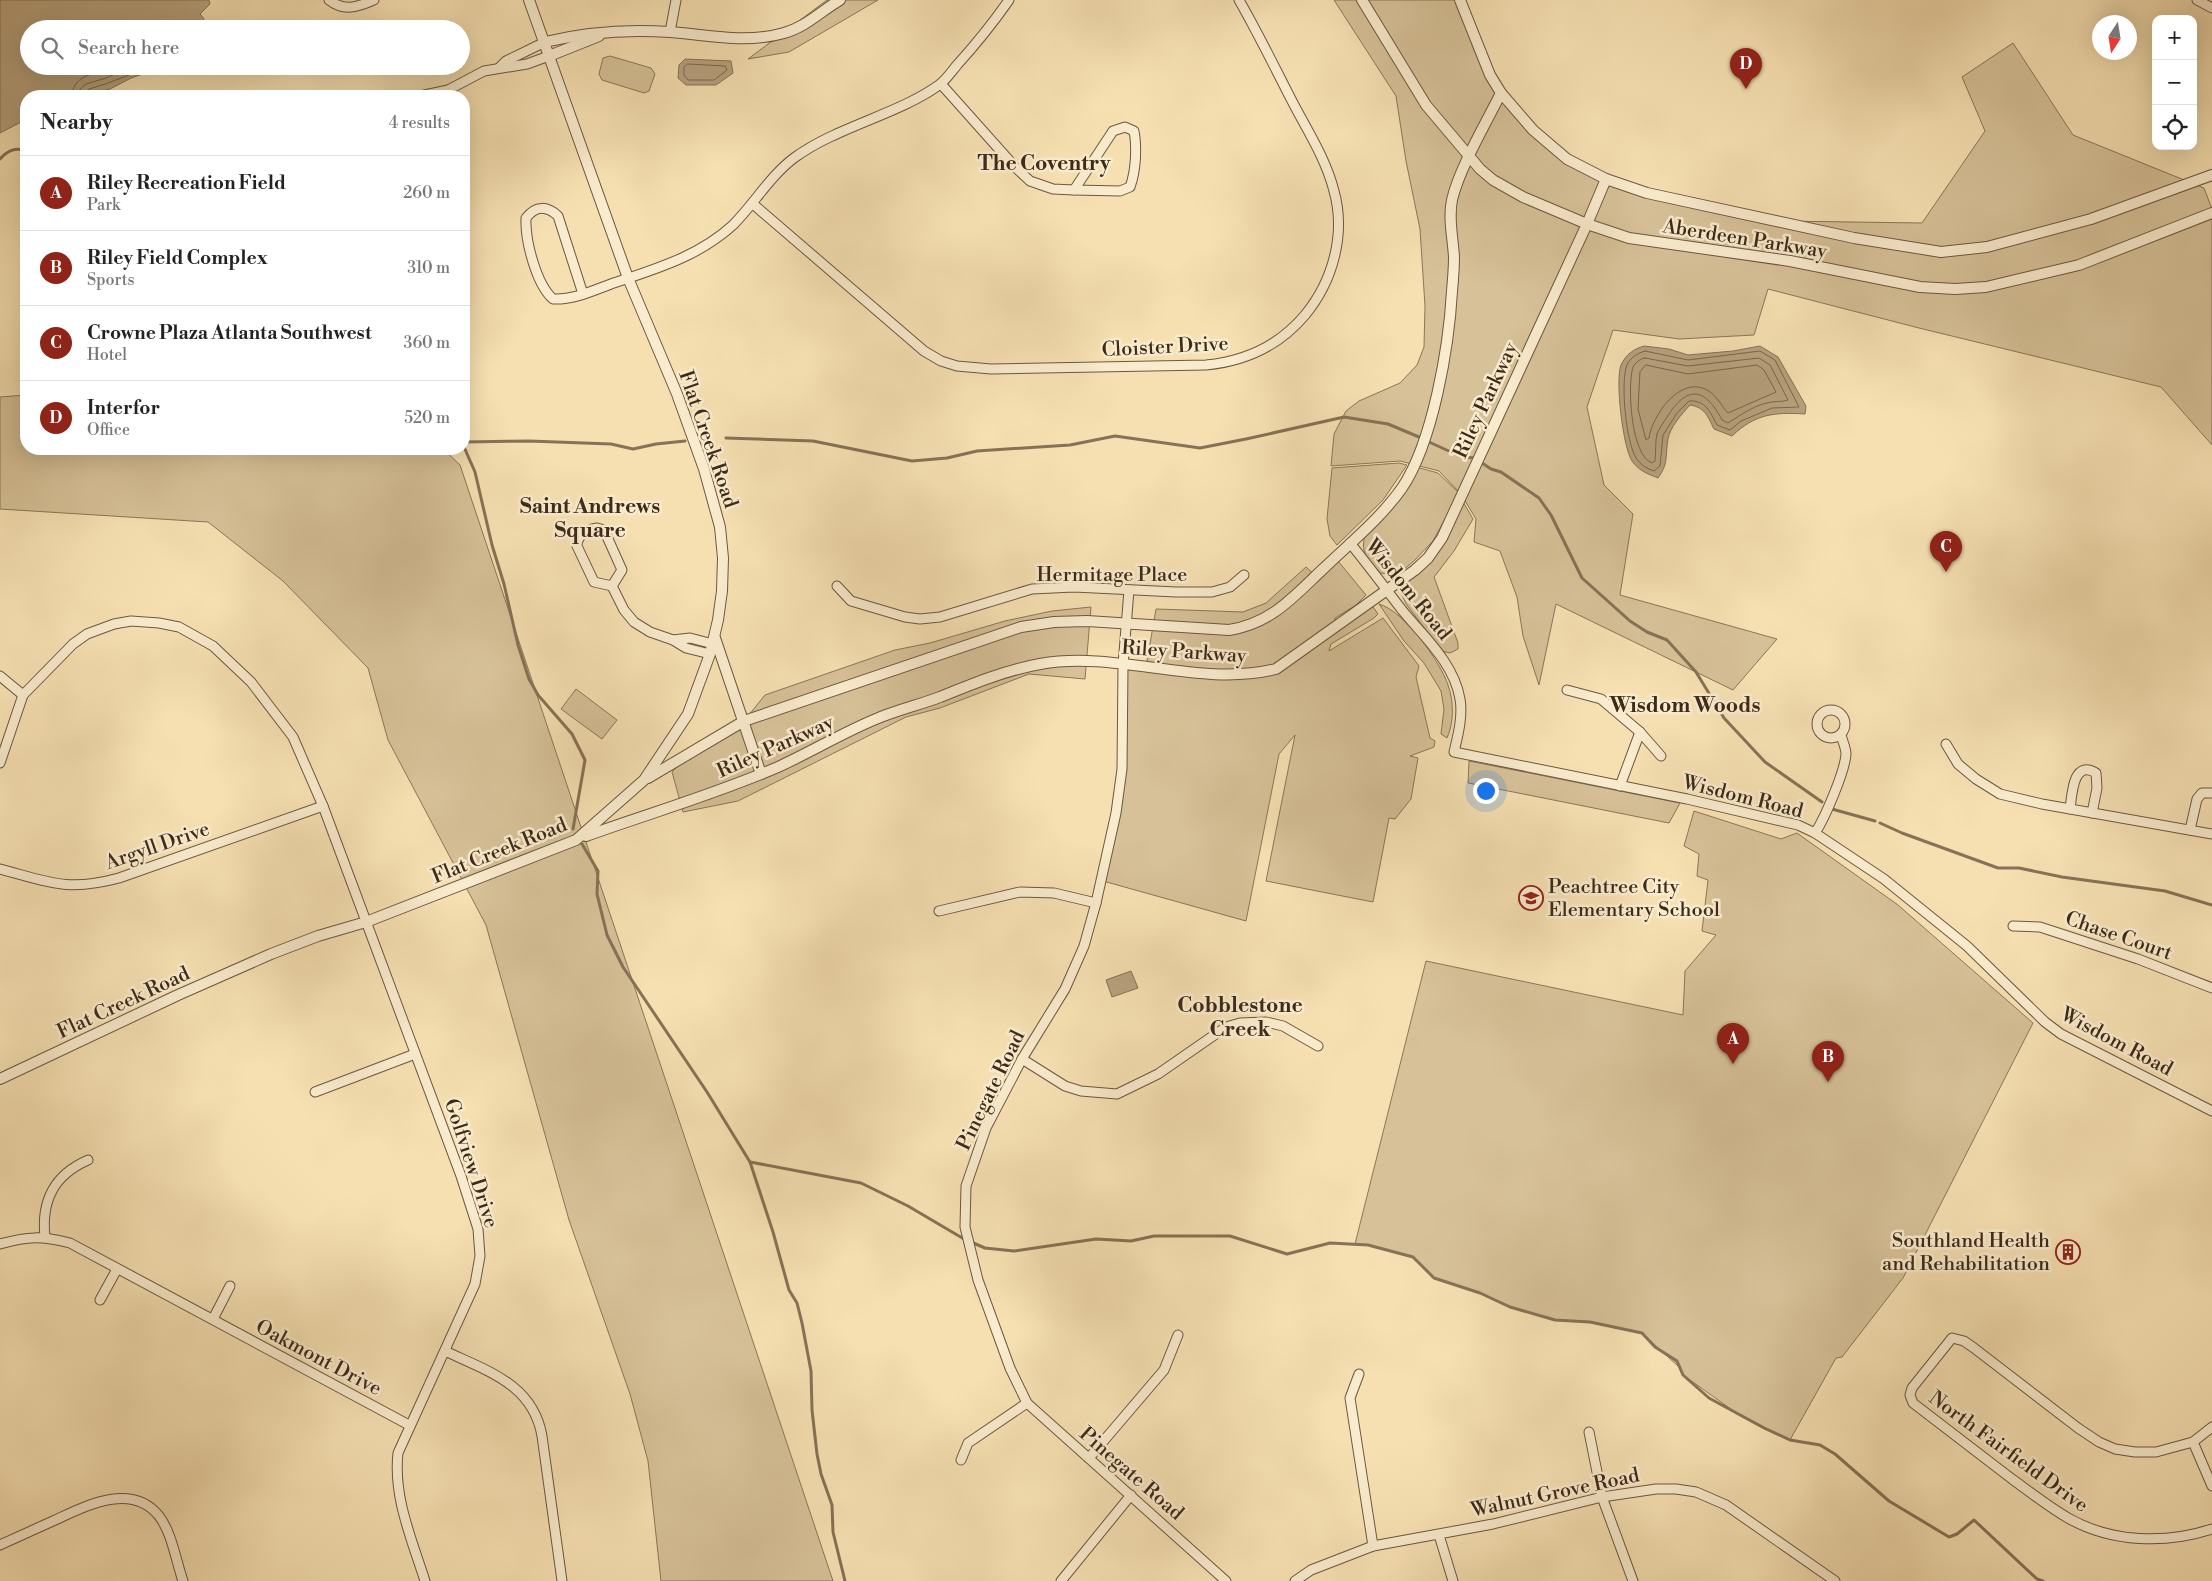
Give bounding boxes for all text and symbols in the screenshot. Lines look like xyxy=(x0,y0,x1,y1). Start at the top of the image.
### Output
north arrow xyxy=(2092,15,2137,60)
map controls xyxy=(2152,15,2197,150)
button: + xyxy=(2152,15,2197,60)
search box xyxy=(20,20,470,75)
icon: search xyxy=(38,34,66,62)
text: Search here xyxy=(78,36,179,60)
pin: D xyxy=(1730,48,1762,89)
button: − xyxy=(2152,60,2197,105)
button: locate xyxy=(2152,105,2197,150)
text: Nearby xyxy=(40,110,113,136)
text: 4 results xyxy=(389,113,450,133)
district label: The Coventry xyxy=(978,151,1111,177)
text: Riley Recreation Field xyxy=(87,171,286,195)
text: A xyxy=(50,183,62,203)
text: 260 m xyxy=(403,183,450,203)
text: Park xyxy=(87,195,120,215)
street label: Aberdeen Parkway xyxy=(1660,214,1829,265)
text: Riley Field Complex xyxy=(87,246,268,270)
text: B xyxy=(50,258,62,278)
text: 310 m xyxy=(407,258,450,278)
text: Sports xyxy=(87,270,134,290)
text: Crowne Plaza Atlanta Southwest xyxy=(87,321,372,345)
street label: Cloister Drive xyxy=(1101,332,1229,363)
text: C xyxy=(50,333,62,353)
text: 360 m xyxy=(404,333,450,353)
street label: Riley Parkway xyxy=(1449,338,1524,463)
text: Hotel xyxy=(87,345,127,365)
street label: Flat Creek Road xyxy=(672,367,743,512)
text: Interfor xyxy=(87,396,160,420)
text: D xyxy=(50,408,62,428)
text: 520 m xyxy=(404,408,450,428)
text: Office xyxy=(87,420,130,440)
district label: Saint Andrews Square xyxy=(520,494,660,544)
pin: C xyxy=(1930,531,1962,572)
street label: Wisdom Road xyxy=(1359,533,1457,646)
street label: Hermitage Place xyxy=(1037,563,1187,588)
street label: Riley Parkway xyxy=(1120,636,1248,669)
district label: Wisdom Woods xyxy=(1609,693,1760,719)
street label: Riley Parkway xyxy=(713,710,838,784)
street label: Wisdom Road xyxy=(1679,770,1806,825)
your location xyxy=(1473,778,1499,804)
street label: Flat Creek Road xyxy=(428,813,571,890)
street label: Argyll Drive xyxy=(101,817,213,876)
place label: Peachtree City Elementary School xyxy=(1548,875,1720,923)
school or university icon: Peachtree City Elementary School xyxy=(1518,885,1544,911)
street label: Chase Court xyxy=(2062,906,2175,966)
street label: Flat Creek Road xyxy=(53,961,195,1045)
district label: Cobblestone Creek xyxy=(1177,993,1303,1043)
street label: Wisdom Road xyxy=(2055,1002,2177,1083)
pin: A xyxy=(1717,1023,1749,1064)
street label: Pinegate Road xyxy=(952,1026,1031,1155)
pin: B xyxy=(1812,1041,1844,1082)
street label: Golfview Drive xyxy=(438,1096,503,1231)
place label: Southland Health and Rehabilitation xyxy=(1882,1229,2050,1277)
building icon: Southland Health and Rehabilitation xyxy=(2055,1239,2081,1265)
street label: Oakmont Drive xyxy=(251,1315,386,1402)
street label: North Fairfield Drive xyxy=(1924,1386,2093,1518)
street label: Pinegate Road xyxy=(1074,1422,1189,1527)
street label: Walnut Grove Road xyxy=(1468,1463,1642,1524)

